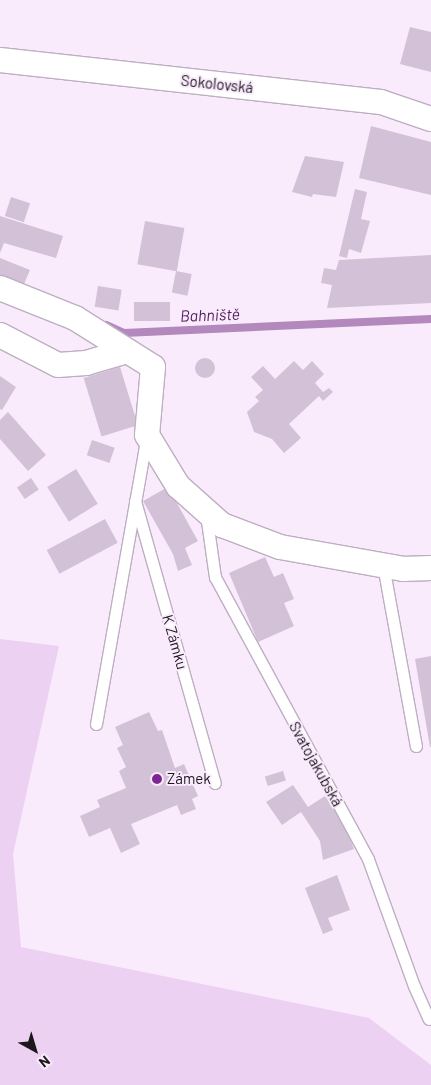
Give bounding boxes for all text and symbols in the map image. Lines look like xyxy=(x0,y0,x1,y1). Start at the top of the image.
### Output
street label: Sokolovská xyxy=(180,71,254,97)
water label: Bahniště xyxy=(180,304,240,326)
street label: K Zámku xyxy=(159,613,191,671)
street label: Svatojakubská xyxy=(285,719,347,809)
place label: Zámek xyxy=(167,770,211,788)
marker: Zámek xyxy=(151,773,163,785)
north arrow xyxy=(10,1025,60,1075)
text: N xyxy=(36,1053,54,1072)

